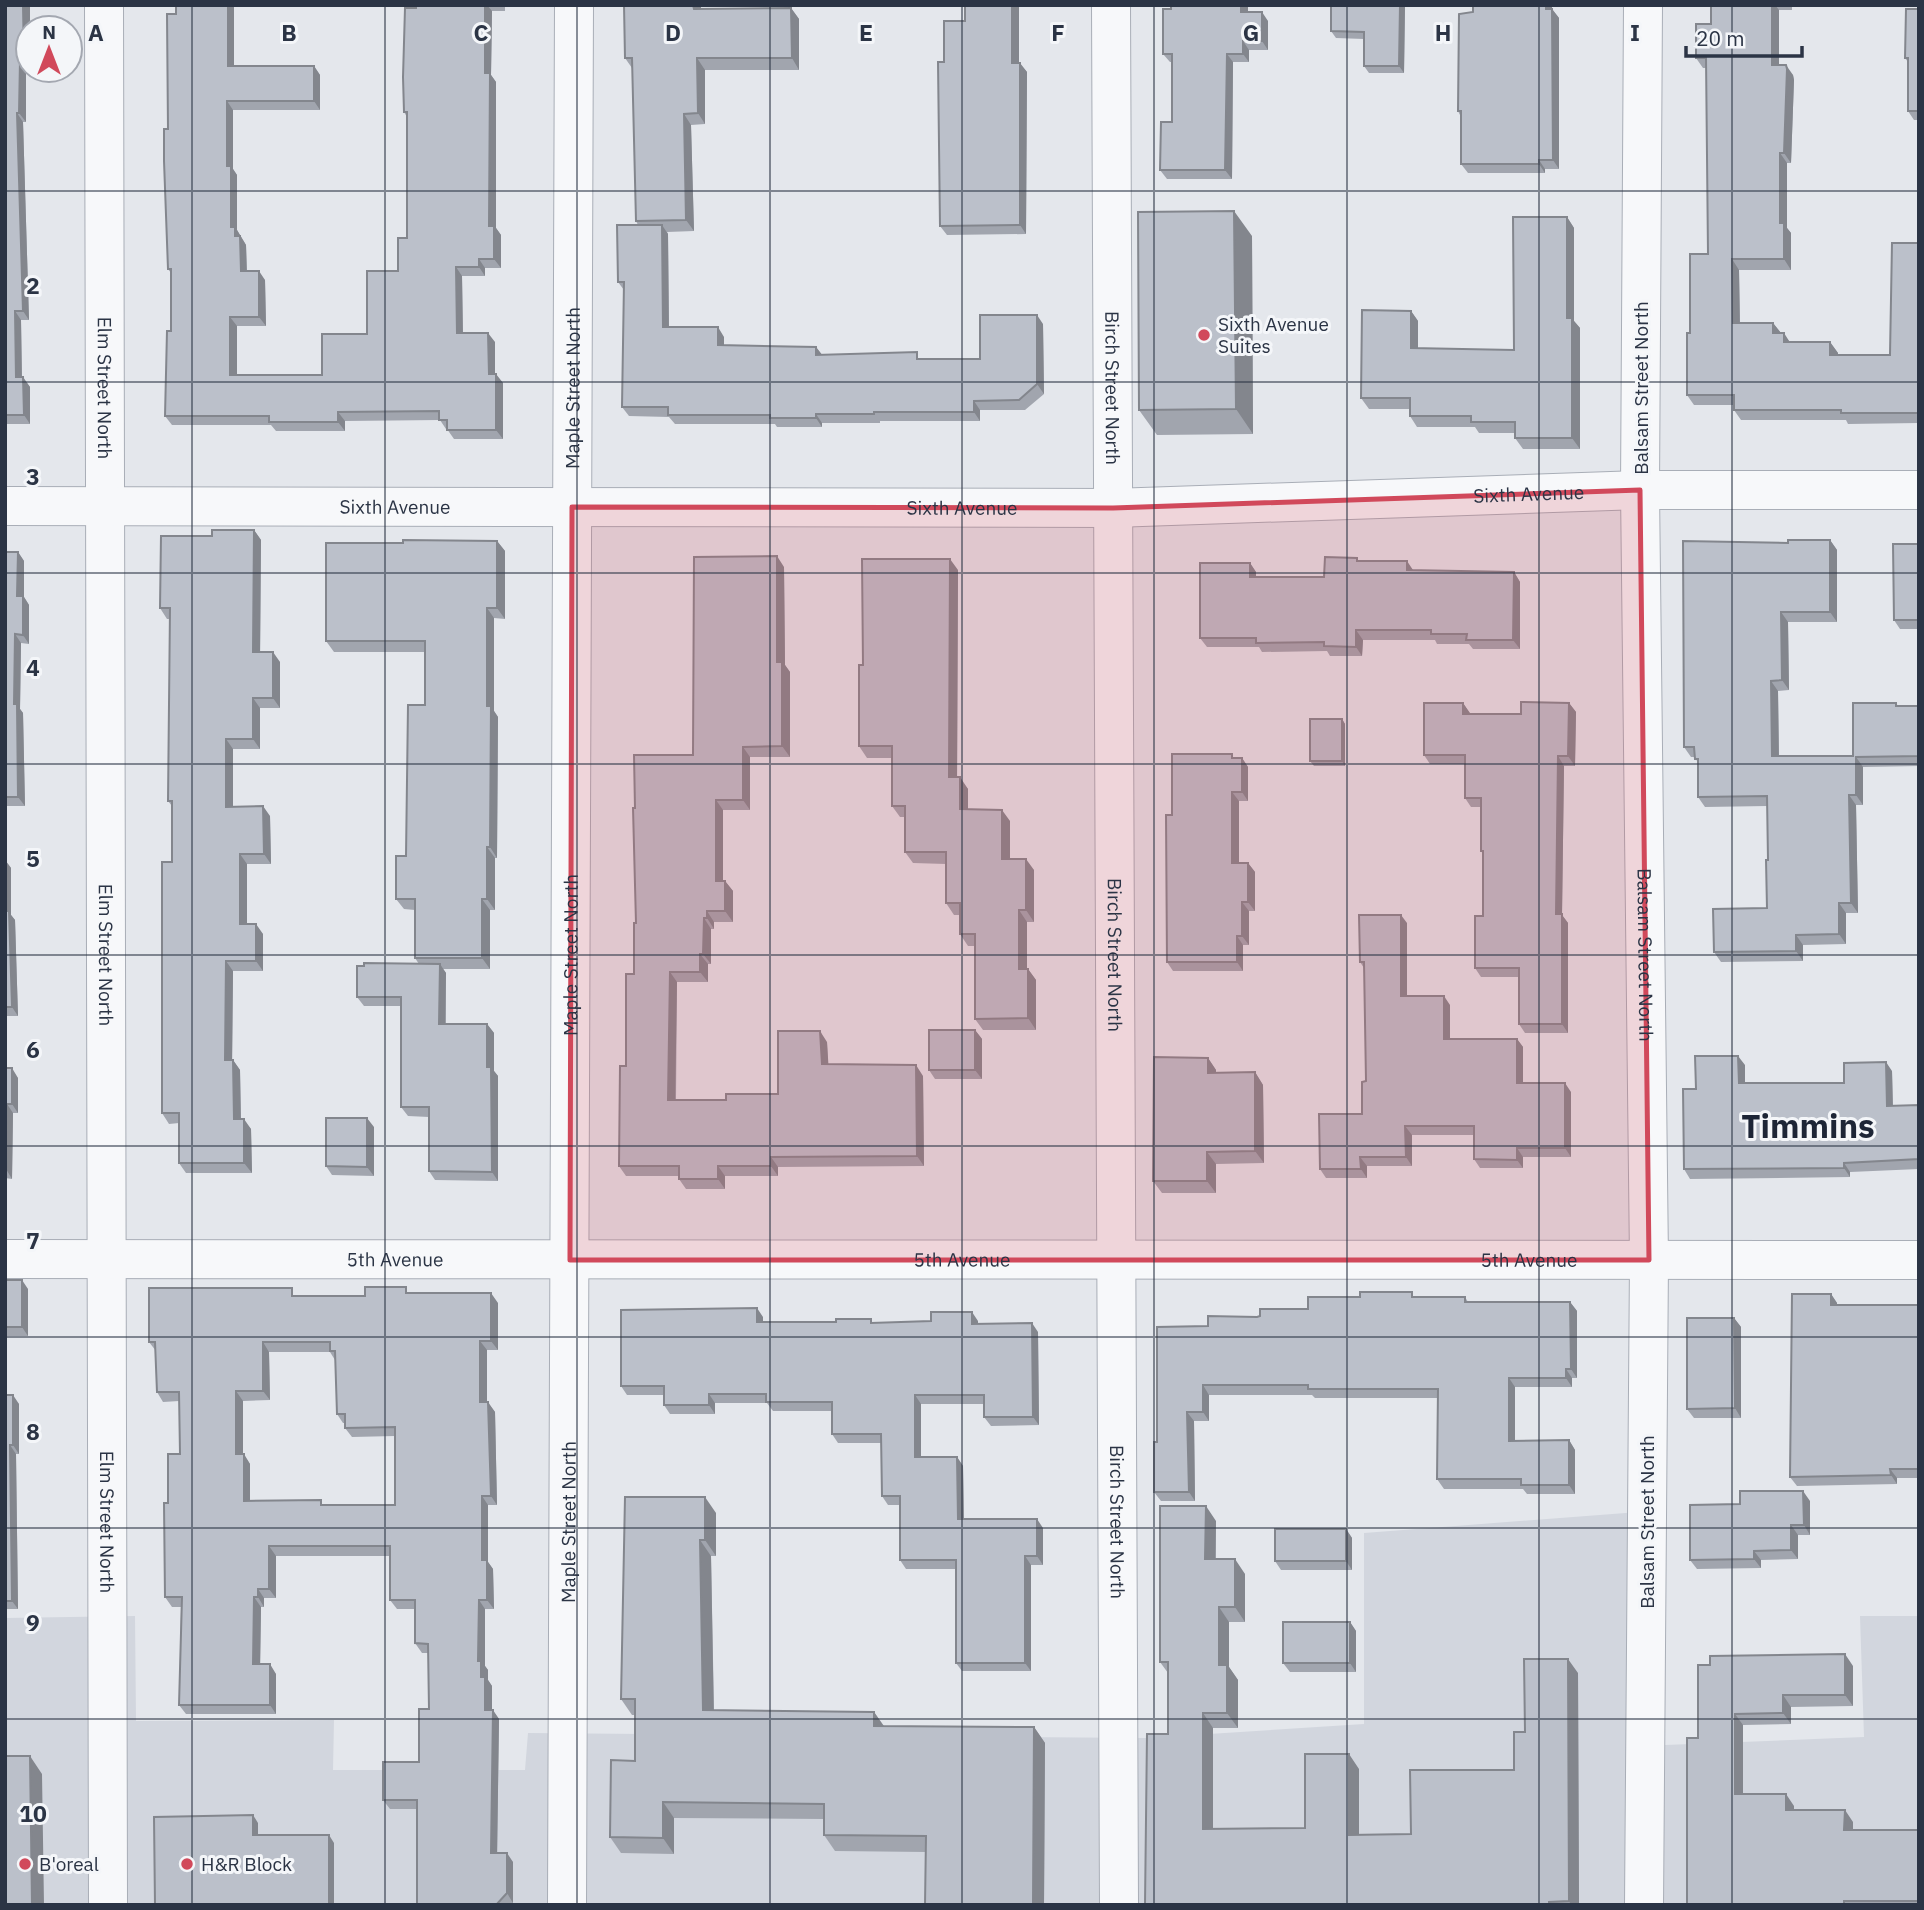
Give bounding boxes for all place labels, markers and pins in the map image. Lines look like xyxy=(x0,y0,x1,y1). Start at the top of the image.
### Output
place label: Sixth Avenue Suites xyxy=(1218,312,1329,358)
marker: Sixth Avenue Suites xyxy=(1196,327,1212,343)
place label: B'oreal xyxy=(39,1852,99,1876)
place label: H&R Block xyxy=(201,1852,292,1876)
marker: B'oreal xyxy=(17,1856,33,1872)
marker: H&R Block xyxy=(179,1856,195,1872)

